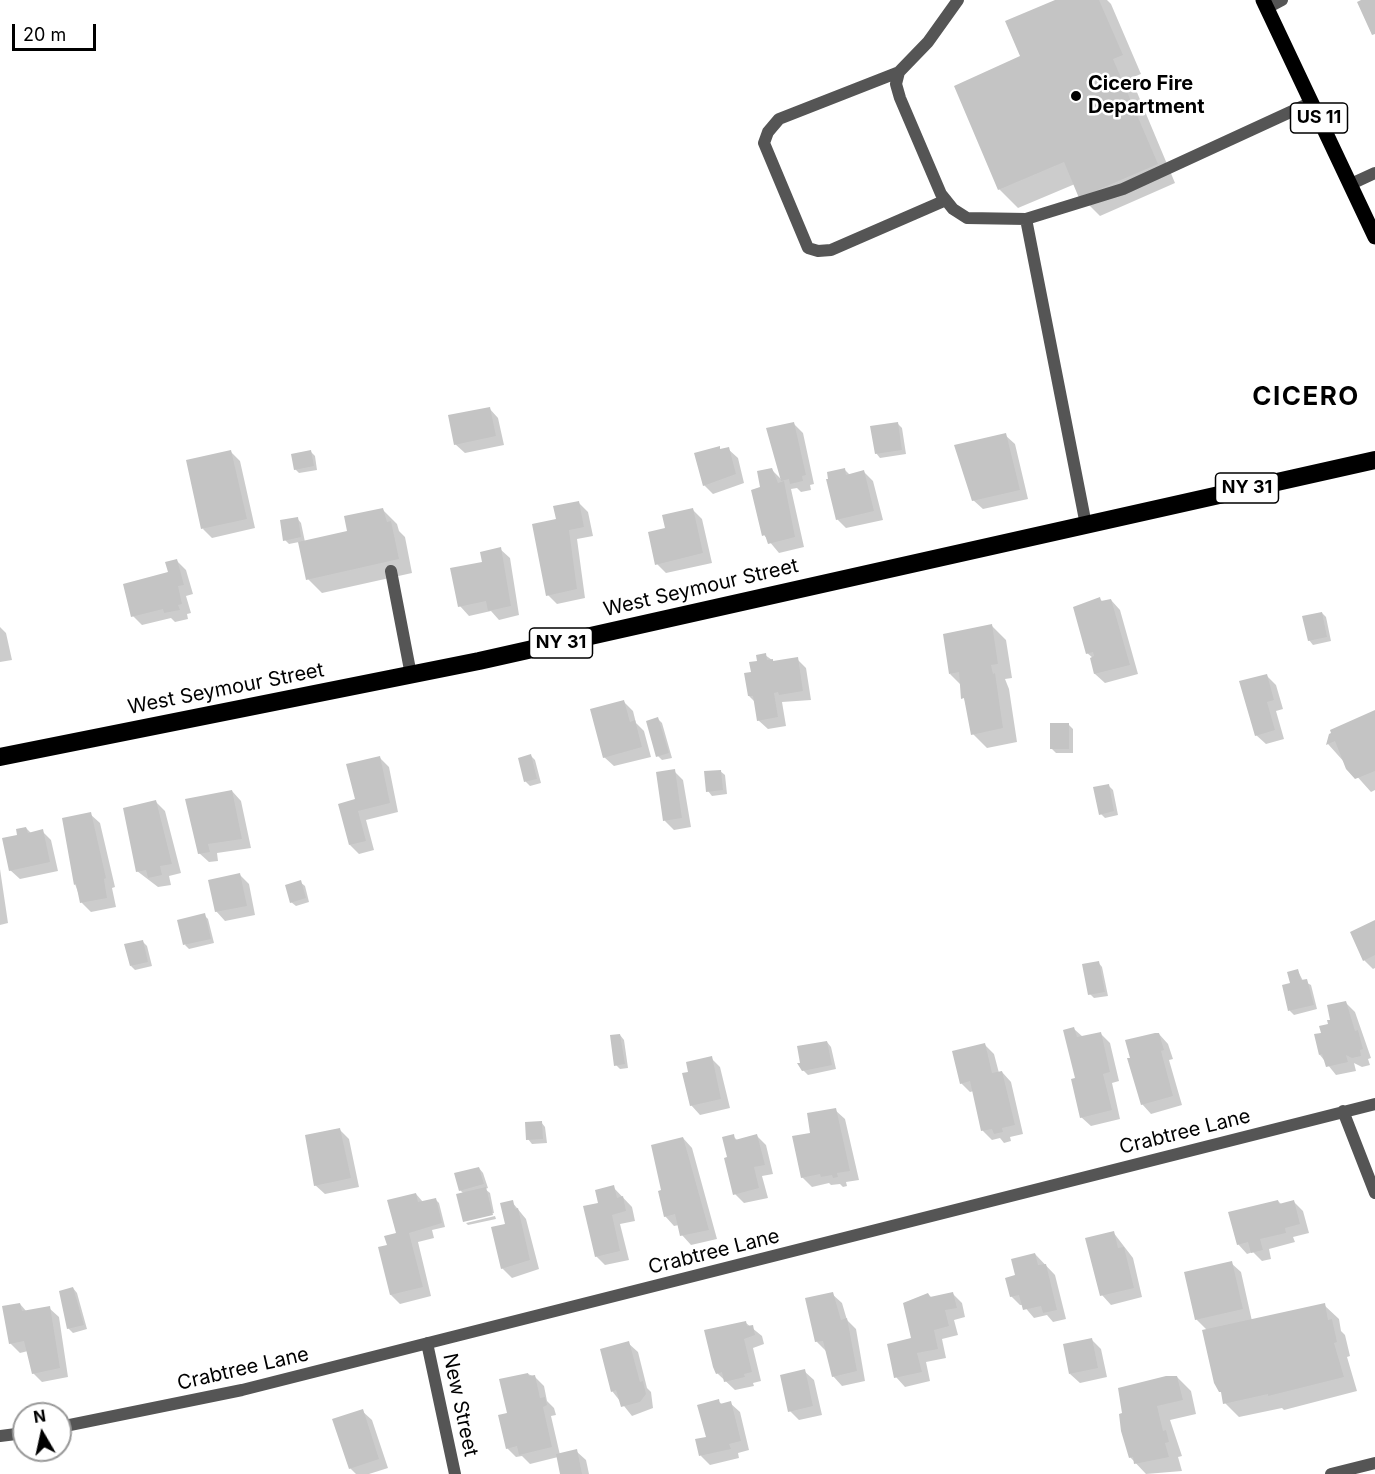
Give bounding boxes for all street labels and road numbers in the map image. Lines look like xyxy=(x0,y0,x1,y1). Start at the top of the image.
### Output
road number: US 11 xyxy=(1290,103,1348,133)
road number: NY 31 xyxy=(1216,473,1278,503)
street label: West Seymour Street xyxy=(601,554,801,622)
road number: NY 31 xyxy=(530,628,592,658)
street label: West Seymour Street xyxy=(126,658,326,720)
street label: Crabtree Lane xyxy=(1117,1104,1253,1160)
street label: Crabtree Lane xyxy=(646,1224,782,1280)
street label: Crabtree Lane xyxy=(175,1342,311,1396)
street label: New Street xyxy=(437,1351,483,1459)

